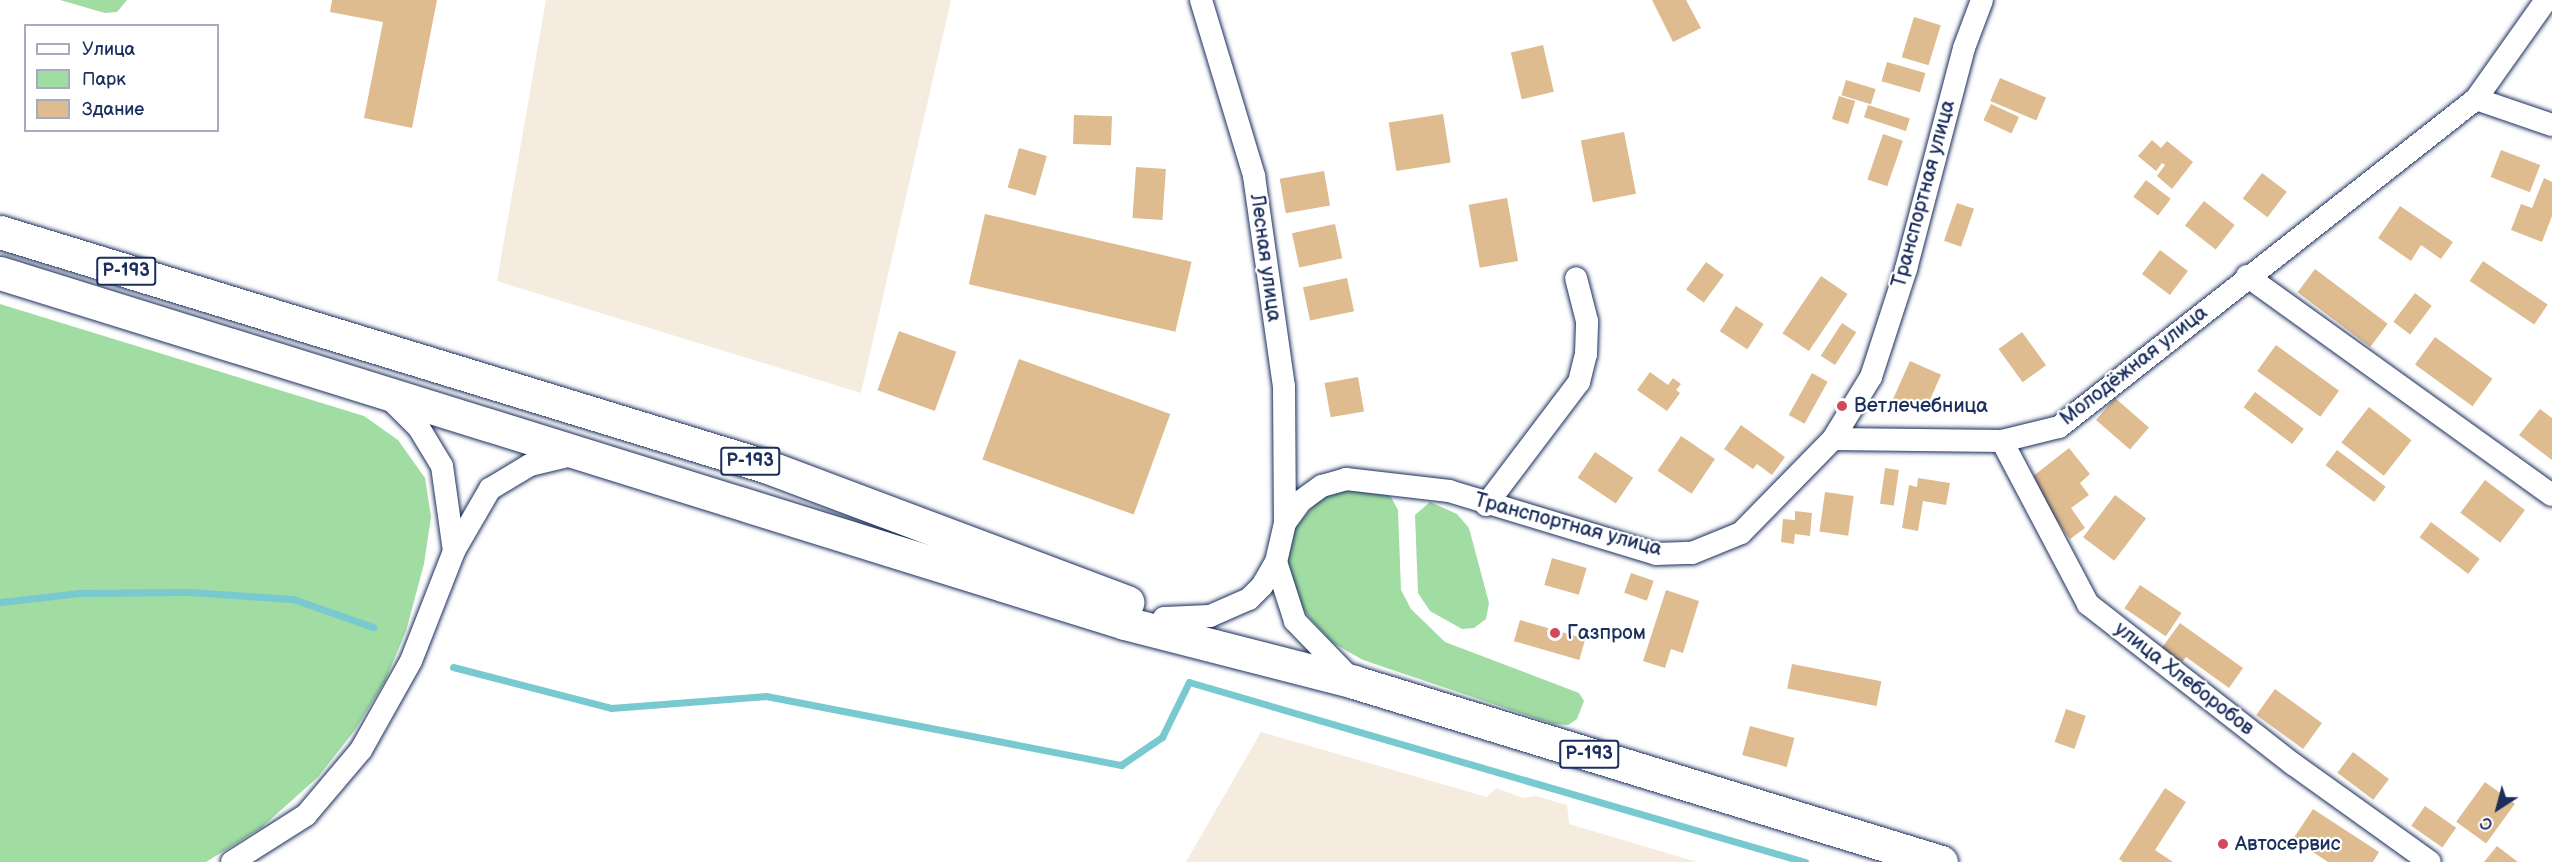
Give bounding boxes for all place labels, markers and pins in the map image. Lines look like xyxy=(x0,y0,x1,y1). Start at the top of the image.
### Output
place label: Ветлечебница xyxy=(1854,394,1988,418)
marker: Ветлечебница xyxy=(1835,399,1849,413)
place label: Газпром xyxy=(1567,621,1646,645)
marker: Газпром xyxy=(1548,626,1562,640)
place label: Автосервис xyxy=(2235,832,2341,856)
marker: Автосервис xyxy=(2216,837,2230,851)

